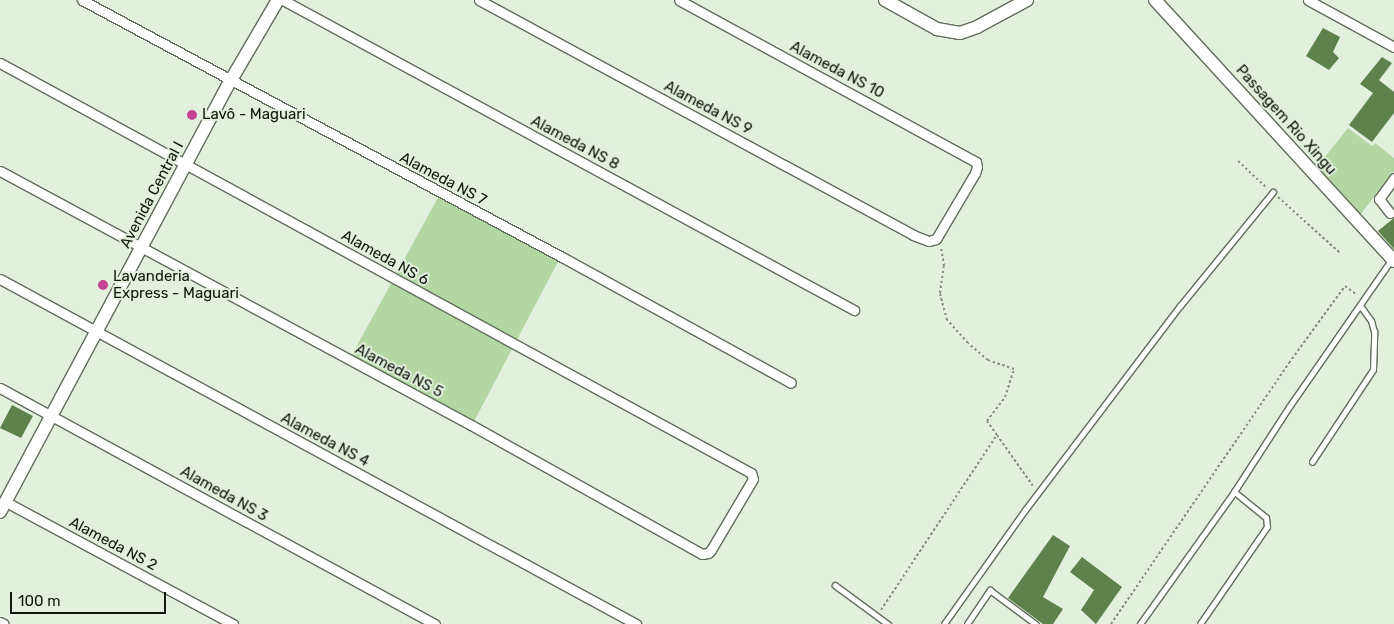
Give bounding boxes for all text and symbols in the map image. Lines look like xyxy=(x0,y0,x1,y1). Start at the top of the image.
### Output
street label: Alameda NS 10 xyxy=(787,38,887,102)
street label: Passagem Rio Xingu xyxy=(1232,61,1340,179)
street label: Alameda NS 9 xyxy=(661,77,755,139)
place label: Lavô - Maguari xyxy=(202,106,306,124)
marker: Lavô - Maguari xyxy=(186,109,198,121)
street label: Alameda NS 8 xyxy=(528,112,622,174)
street label: Avenida Central I xyxy=(116,139,188,251)
street label: Alameda NS 7 xyxy=(397,149,489,209)
street label: Alameda NS 6 xyxy=(338,227,432,289)
place label: Lavanderia Express - Maguari xyxy=(113,267,239,302)
marker: Lavanderia Express - Maguari xyxy=(97,279,109,291)
street label: Alameda NS 5 xyxy=(352,340,446,402)
street label: Alameda NS 4 xyxy=(278,409,372,471)
street label: Alameda NS 3 xyxy=(177,463,271,525)
street label: Alameda NS 2 xyxy=(66,513,160,575)
scale bar xyxy=(12,582,169,614)
text: 100 m xyxy=(18,592,60,610)

